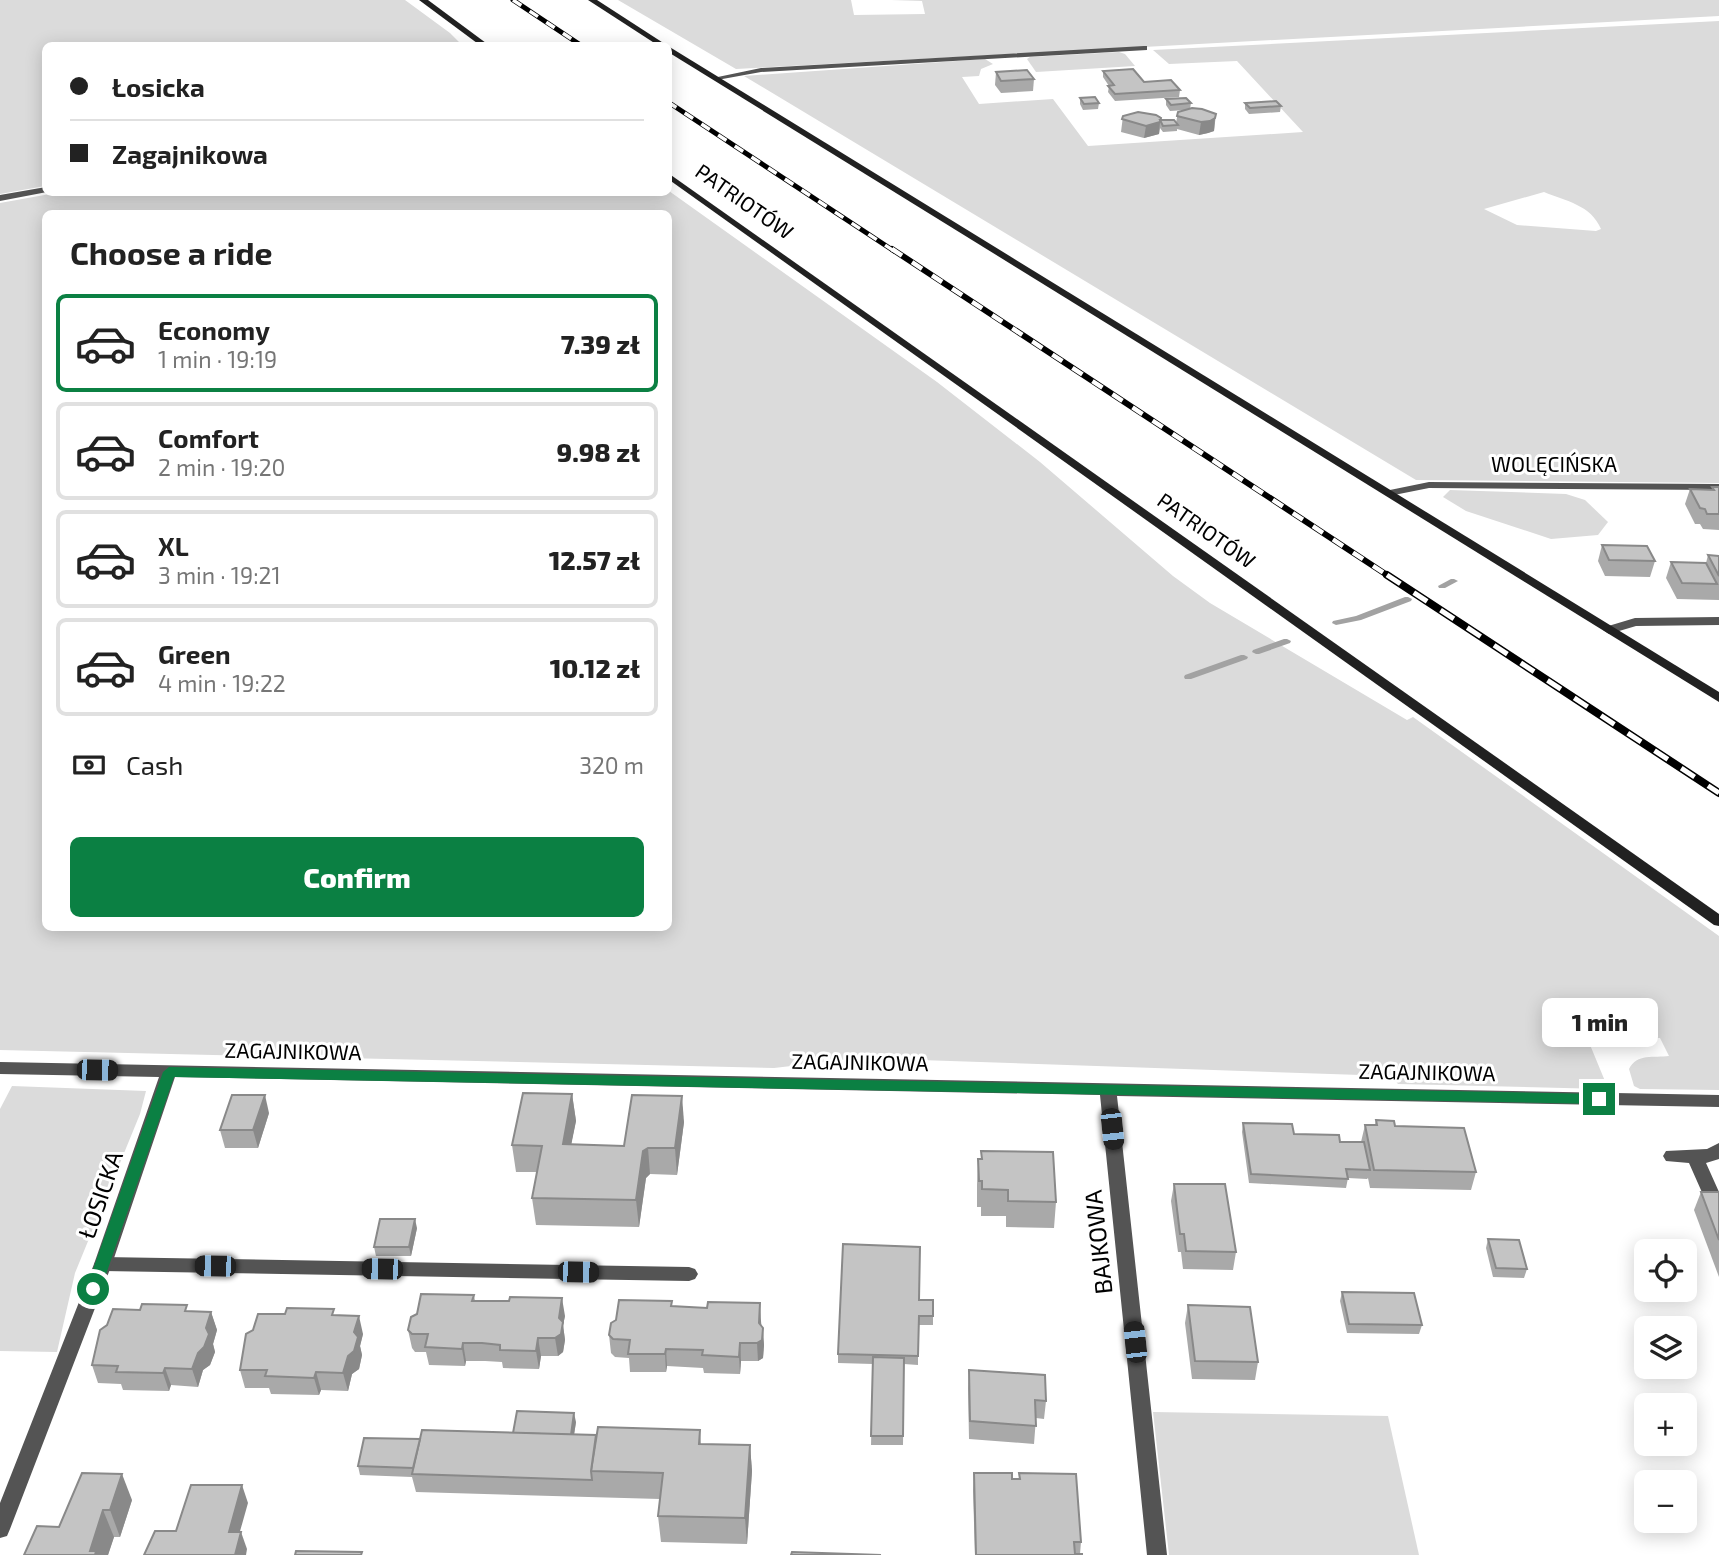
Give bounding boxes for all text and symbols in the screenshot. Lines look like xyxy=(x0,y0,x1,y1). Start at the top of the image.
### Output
text: Łosicka xyxy=(112,71,205,102)
text: Zagajnikowa xyxy=(112,138,268,169)
street label: PATRIOTÓW xyxy=(691,158,799,244)
text: Choose a ride xyxy=(70,233,273,271)
icon: car xyxy=(74,312,137,375)
text: Economy xyxy=(158,314,270,345)
text: 7.39 zł xyxy=(561,328,640,359)
text: 1 min · 19:19 xyxy=(158,345,277,373)
icon: car xyxy=(74,420,137,483)
text: Comfort xyxy=(158,422,259,453)
text: 9.98 zł xyxy=(557,436,640,467)
street label: WOLĘCIŃSKA xyxy=(1491,451,1617,476)
text: 2 min · 19:20 xyxy=(158,453,286,481)
street label: PATRIOTÓW xyxy=(1153,487,1261,573)
icon: car xyxy=(74,528,137,591)
text: XL xyxy=(158,530,189,561)
text: 12.57 zł xyxy=(549,544,640,575)
text: 3 min · 19:21 xyxy=(158,561,281,589)
icon: car xyxy=(74,636,137,699)
text: Green xyxy=(158,638,231,669)
text: 10.12 zł xyxy=(550,652,640,683)
text: 4 min · 19:22 xyxy=(158,669,286,697)
icon: cash xyxy=(70,746,108,784)
text: Cash xyxy=(126,749,183,780)
text: 320 m xyxy=(579,751,644,779)
button: Confirm xyxy=(70,837,644,917)
callout: 1 min xyxy=(1541,998,1657,1046)
text: 1 min xyxy=(1572,1008,1628,1036)
street label: ZAGAJNIKOWA xyxy=(224,1037,362,1064)
street label: ZAGAJNIKOWA xyxy=(791,1048,929,1075)
street label: ZAGAJNIKOWA xyxy=(1358,1058,1496,1085)
car xyxy=(76,1059,119,1081)
route end xyxy=(1583,1083,1615,1115)
car xyxy=(1100,1107,1125,1151)
street label: ŁOSICKA xyxy=(71,1147,128,1242)
street label: BAJKOWA xyxy=(1078,1188,1117,1296)
map controls xyxy=(1634,1239,1697,1533)
button: locate xyxy=(1634,1239,1697,1302)
car xyxy=(194,1255,237,1277)
car xyxy=(361,1258,404,1280)
car xyxy=(557,1261,600,1283)
route start xyxy=(77,1273,109,1305)
button: layers xyxy=(1634,1316,1697,1379)
car xyxy=(1123,1320,1148,1364)
button: + xyxy=(1634,1393,1697,1456)
button: − xyxy=(1634,1470,1697,1533)

